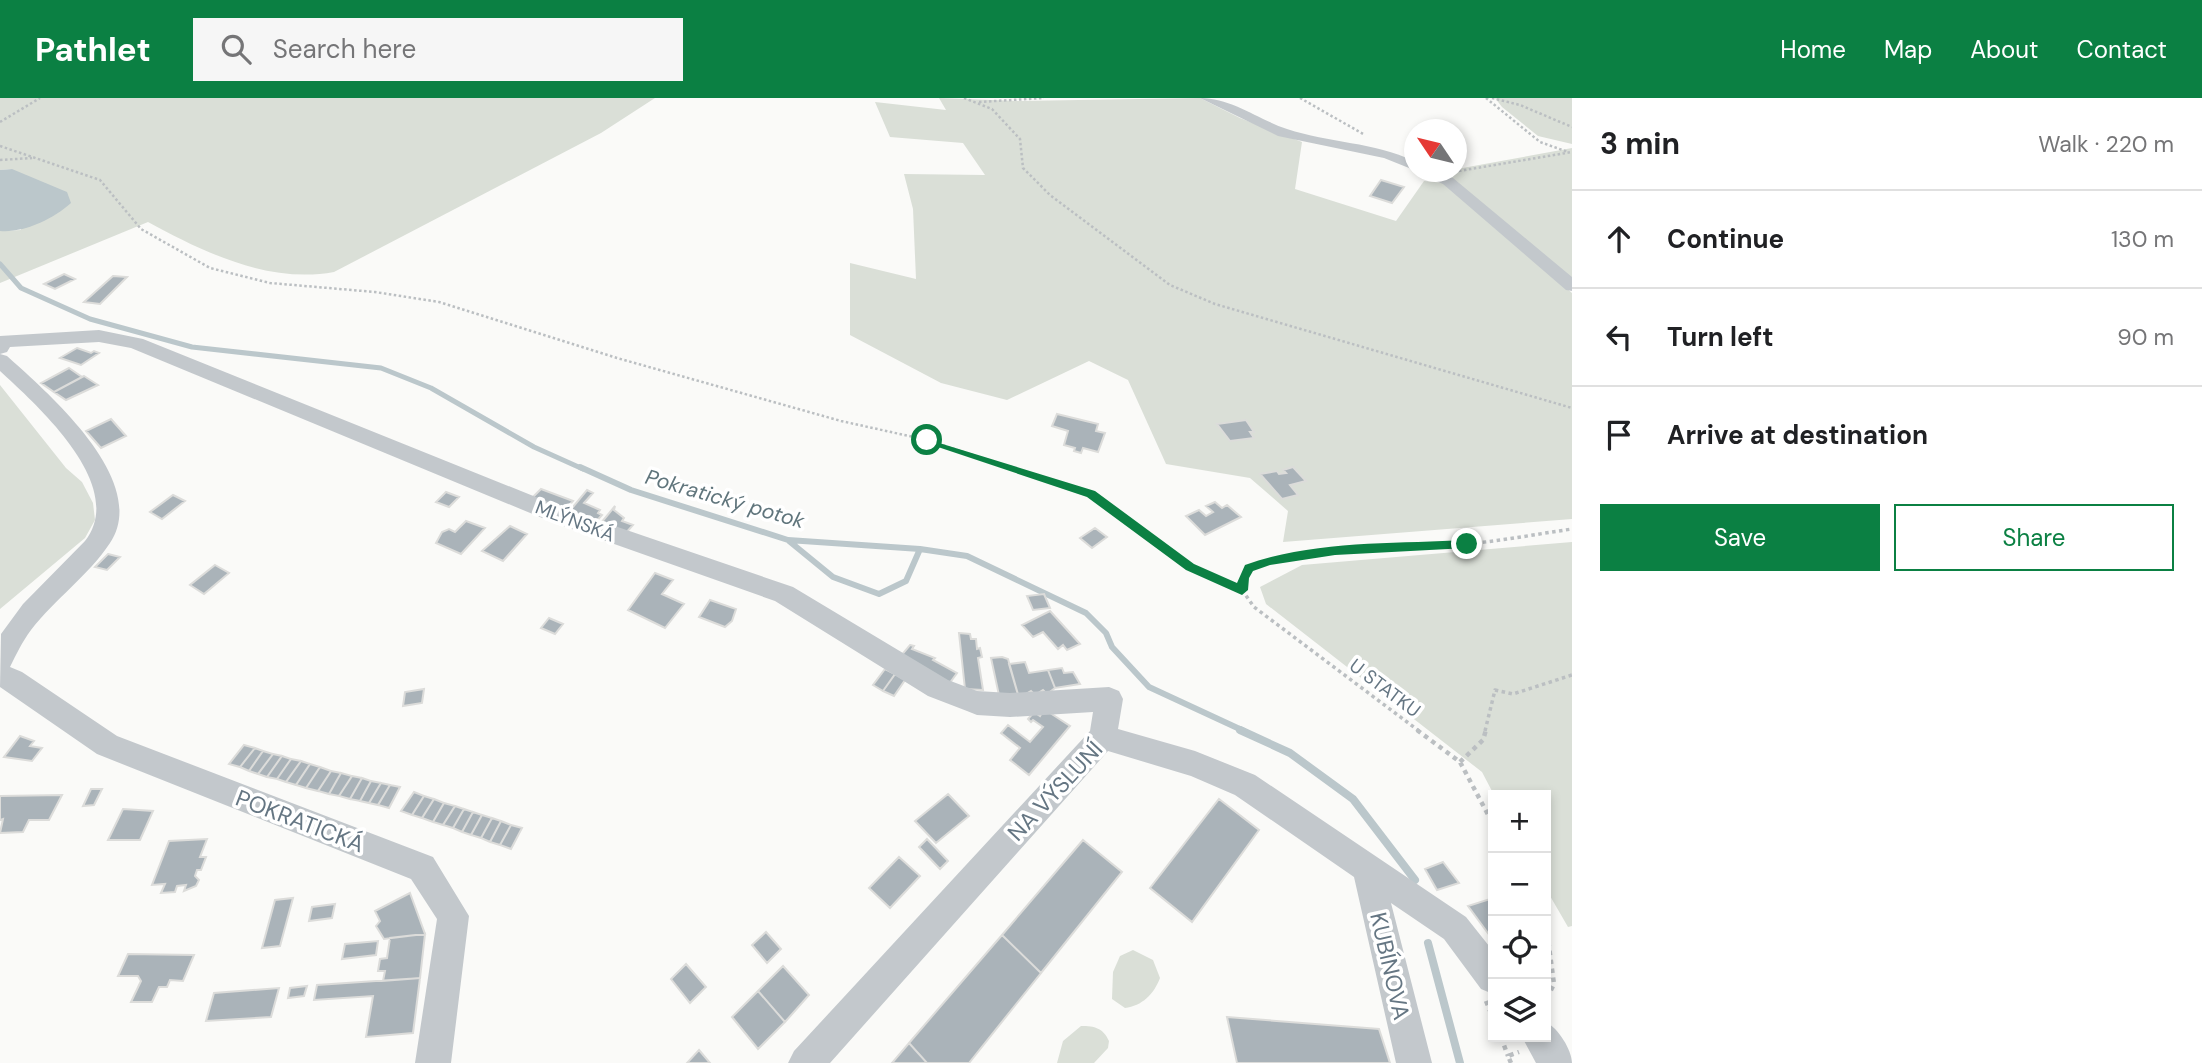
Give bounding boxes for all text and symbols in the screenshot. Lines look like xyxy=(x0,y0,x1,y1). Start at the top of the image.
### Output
search box xyxy=(193,18,683,81)
text: Pathlet xyxy=(35,28,151,71)
icon: search xyxy=(217,30,255,68)
text: Search here xyxy=(273,32,416,66)
text: Home xyxy=(1780,34,1846,65)
text: Map xyxy=(1884,34,1932,65)
text: About xyxy=(1970,34,2039,65)
text: Contact xyxy=(2077,34,2167,65)
north arrow xyxy=(1404,119,1467,182)
text: 3 min xyxy=(1600,124,1680,163)
text: Walk · 220 m xyxy=(2038,129,2174,159)
icon: ahead xyxy=(1600,220,1638,258)
text: Continue xyxy=(1667,222,1784,256)
text: 130 m xyxy=(2111,224,2174,254)
icon: left xyxy=(1600,318,1638,356)
text: Turn left xyxy=(1667,320,1774,354)
text: 90 m xyxy=(2117,322,2174,352)
icon: arrive xyxy=(1600,416,1638,454)
text: Arrive at destination xyxy=(1667,418,1928,452)
route start xyxy=(911,424,942,455)
water label: Pokratický potok xyxy=(642,463,808,535)
street label: MLÝNSKÁ xyxy=(532,494,619,548)
button: Save xyxy=(1600,504,1880,571)
button: Share xyxy=(1894,504,2174,571)
route end xyxy=(1451,528,1482,559)
street label: U STATKU xyxy=(1344,653,1426,723)
street label: NA VÝSLUNÍ xyxy=(1001,734,1109,847)
street label: POKRATICKÁ xyxy=(232,783,368,859)
map controls xyxy=(1488,790,1551,1042)
button: + xyxy=(1488,790,1551,853)
button: − xyxy=(1488,853,1551,916)
street label: KUBÍNOVA xyxy=(1363,909,1417,1023)
button: locate xyxy=(1488,916,1551,979)
button: layers xyxy=(1488,979,1551,1042)

